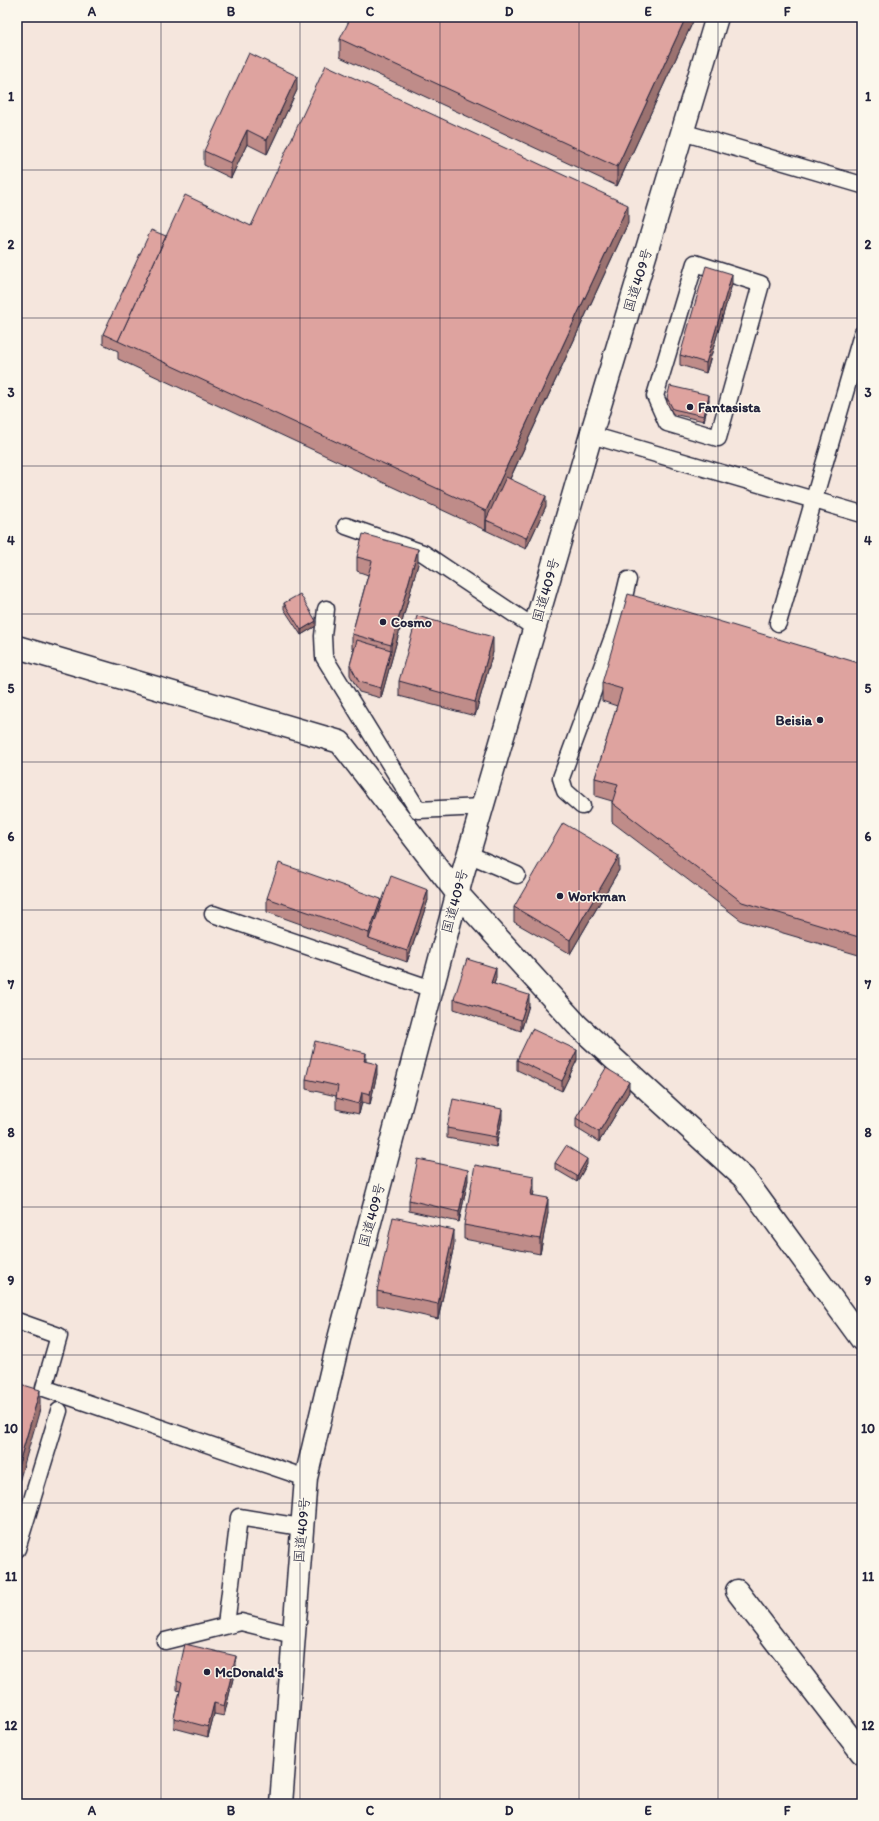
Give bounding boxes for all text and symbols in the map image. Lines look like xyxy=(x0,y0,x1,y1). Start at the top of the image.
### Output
text: A xyxy=(87,4,97,19)
text: B xyxy=(227,4,236,19)
text: C xyxy=(366,4,375,19)
text: D xyxy=(505,4,514,19)
text: E xyxy=(644,4,652,19)
text: F xyxy=(784,4,791,19)
text: 1 xyxy=(8,89,14,104)
text: 1 xyxy=(865,89,871,104)
text: 2 xyxy=(8,237,15,252)
text: 2 xyxy=(865,237,872,252)
street label: 国道409号 xyxy=(620,246,656,314)
text: 3 xyxy=(7,385,15,400)
text: 3 xyxy=(864,385,872,400)
place label: Fantasista xyxy=(698,399,761,416)
marker: Fantasista xyxy=(685,402,695,412)
text: 4 xyxy=(7,533,15,548)
text: 4 xyxy=(864,533,872,548)
street label: 国道409号 xyxy=(529,556,563,624)
place label: Cosmo xyxy=(391,614,432,631)
marker: Cosmo xyxy=(378,617,388,627)
text: 5 xyxy=(8,681,15,696)
text: 5 xyxy=(865,681,872,696)
place label: Beisia xyxy=(776,712,813,729)
marker: Beisia xyxy=(815,715,825,725)
text: 6 xyxy=(8,829,15,844)
text: 6 xyxy=(865,829,872,844)
street label: 国道409号 xyxy=(438,867,472,935)
place label: Workman xyxy=(568,888,626,905)
marker: Workman xyxy=(555,891,565,901)
text: 7 xyxy=(7,977,15,992)
text: 7 xyxy=(864,977,872,992)
text: 8 xyxy=(7,1125,15,1140)
text: 8 xyxy=(864,1125,872,1140)
street label: 国道409号 xyxy=(355,1181,389,1249)
text: 9 xyxy=(8,1273,15,1288)
text: 9 xyxy=(865,1273,872,1288)
text: 10 xyxy=(4,1421,18,1436)
text: 10 xyxy=(861,1421,875,1436)
street label: 国道409号 xyxy=(291,1496,313,1564)
text: 11 xyxy=(5,1569,17,1584)
text: 11 xyxy=(862,1569,874,1584)
place label: McDonald's xyxy=(215,1664,284,1681)
marker: McDonald's xyxy=(202,1667,212,1677)
text: 12 xyxy=(5,1718,18,1733)
text: 12 xyxy=(862,1718,875,1733)
text: A xyxy=(87,1803,97,1818)
text: B xyxy=(227,1803,236,1818)
text: C xyxy=(366,1803,375,1818)
text: D xyxy=(505,1803,514,1818)
text: E xyxy=(644,1803,652,1818)
text: F xyxy=(784,1803,791,1818)

